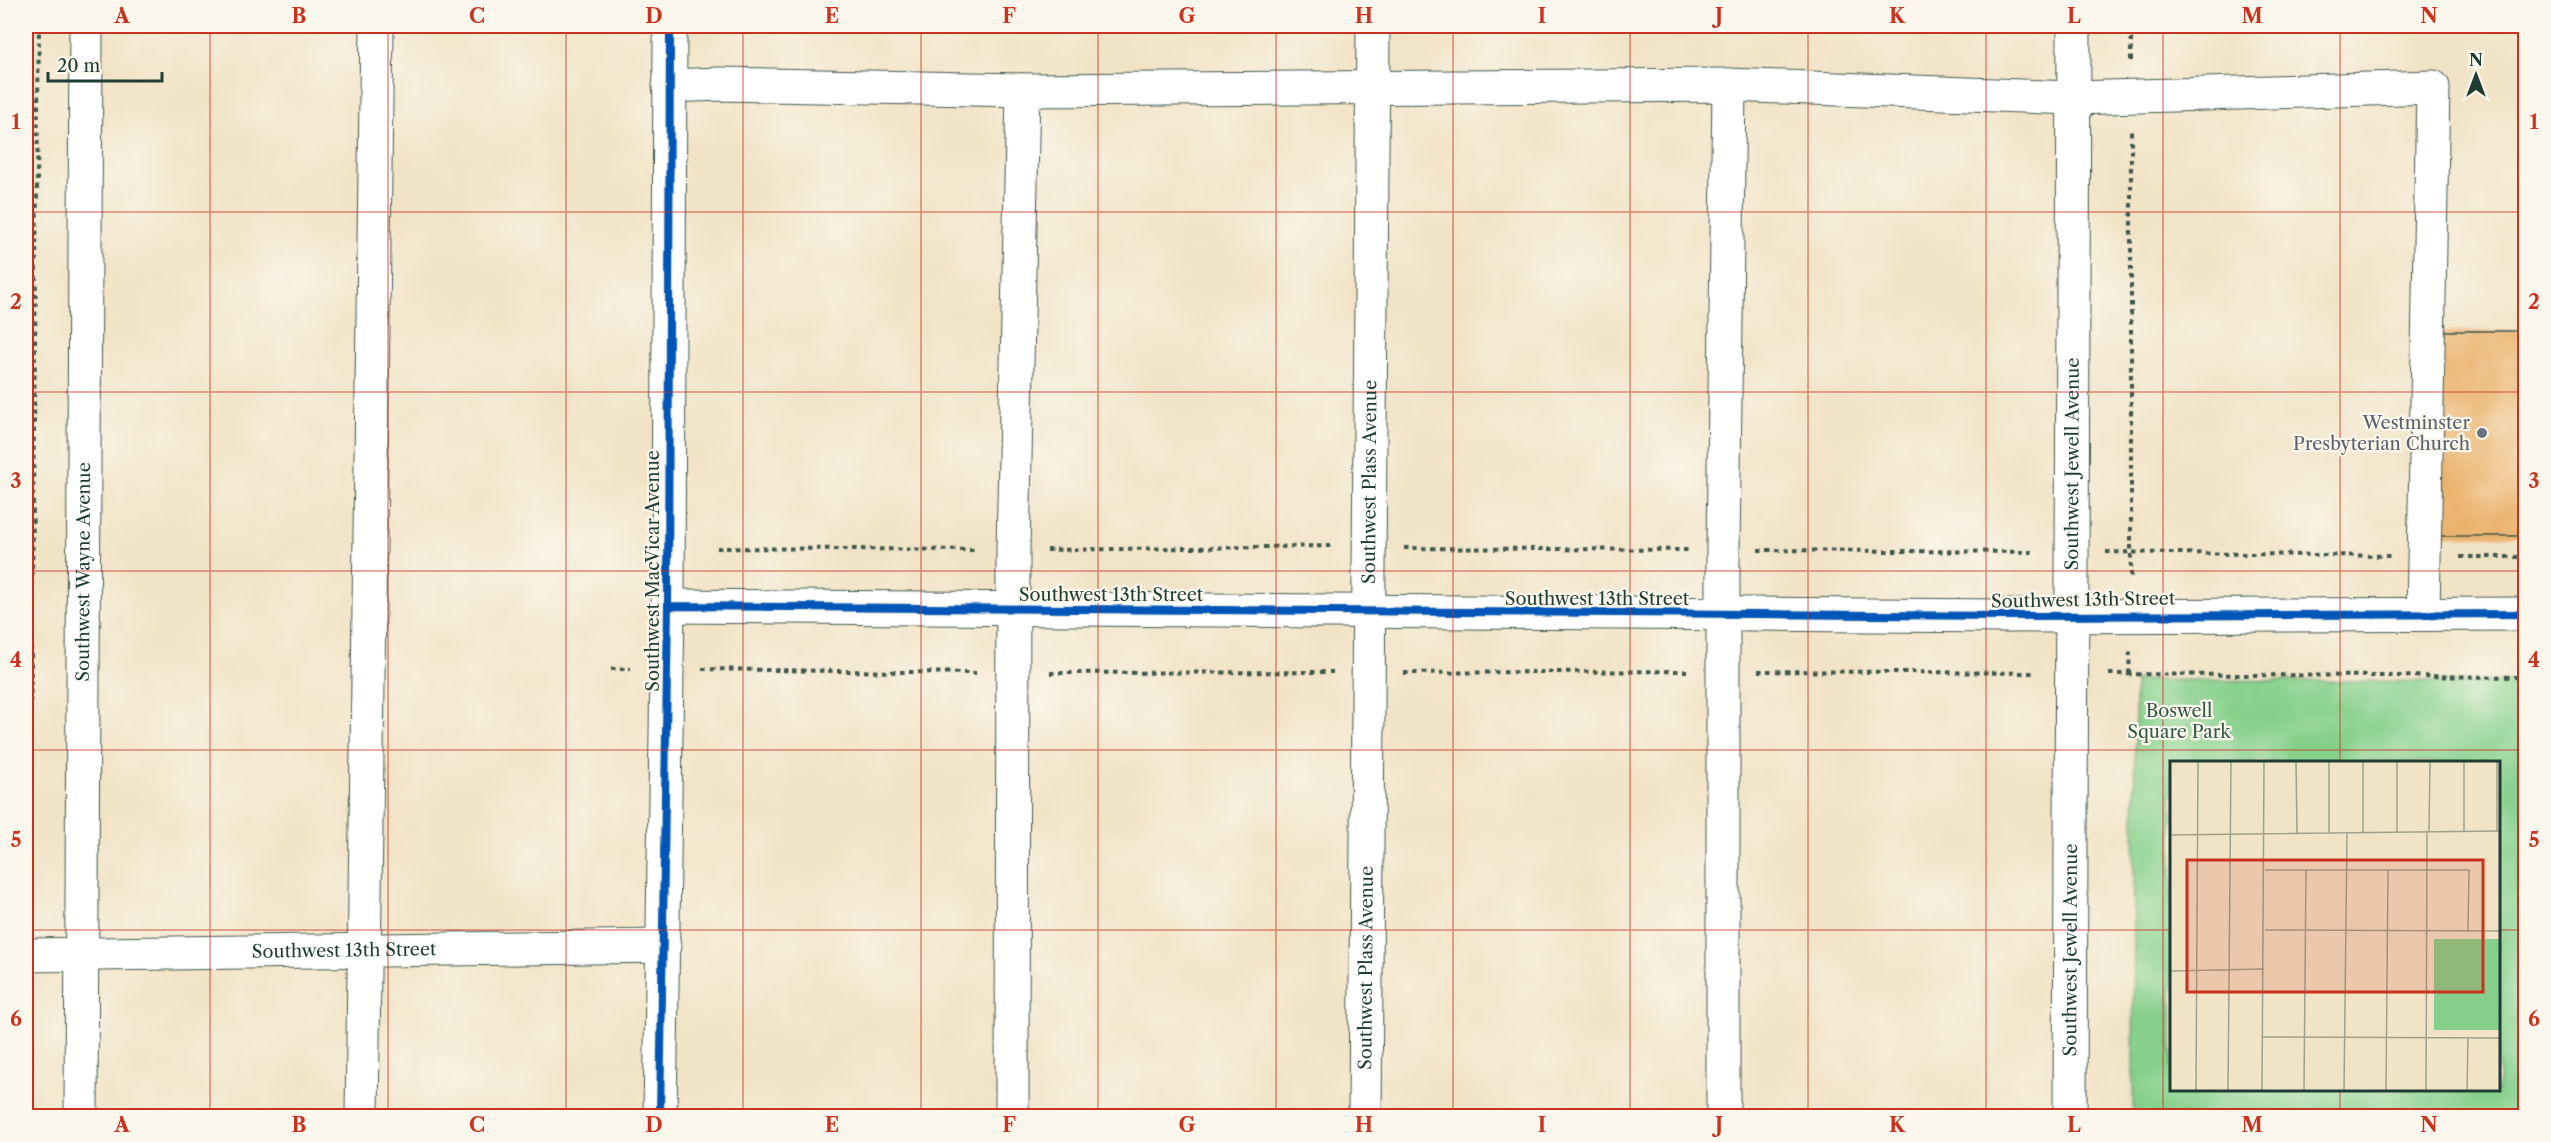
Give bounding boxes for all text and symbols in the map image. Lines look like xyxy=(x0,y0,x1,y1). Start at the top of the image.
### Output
text: A xyxy=(113,4,130,28)
text: B xyxy=(292,4,307,28)
text: C xyxy=(469,4,485,28)
text: D xyxy=(645,4,663,28)
text: E xyxy=(825,4,839,28)
text: F xyxy=(1002,4,1016,28)
text: G xyxy=(1179,4,1196,28)
text: H xyxy=(1355,4,1373,28)
text: I xyxy=(1538,4,1546,28)
text: J xyxy=(1711,4,1723,28)
text: K xyxy=(1889,4,1906,28)
text: L xyxy=(2067,4,2081,28)
text: M xyxy=(2241,4,2263,28)
text: N xyxy=(2420,4,2438,28)
scale bar xyxy=(48,45,162,83)
north arrow xyxy=(2446,45,2506,105)
text: N xyxy=(2469,50,2483,70)
text: 20 m xyxy=(57,55,101,77)
text: 1 xyxy=(12,110,21,134)
text: 1 xyxy=(2530,110,2539,134)
text: 2 xyxy=(10,290,22,314)
text: 2 xyxy=(2528,290,2540,314)
street label: Southwest Jewell Avenue xyxy=(2061,358,2084,570)
street label: Southwest Plass Avenue xyxy=(1358,380,1381,584)
place label: Westminster Presbyterian Church xyxy=(2293,412,2470,455)
marker: Westminster Presbyterian Church xyxy=(2475,426,2489,440)
street label: Southwest MacVicar Avenue xyxy=(642,450,664,692)
street label: Southwest Wayne Avenue xyxy=(72,462,95,682)
text: 3 xyxy=(10,469,22,493)
text: 3 xyxy=(2528,469,2540,493)
street label: Southwest 13th Street xyxy=(1019,584,1204,606)
street label: Southwest 13th Street xyxy=(1991,587,2176,613)
street label: Southwest 13th Street xyxy=(1505,588,1690,610)
text: 4 xyxy=(10,648,22,672)
text: 4 xyxy=(2528,648,2540,672)
park label: Boswell Square Park xyxy=(2127,700,2232,743)
inset map xyxy=(2170,761,2500,1091)
text: 5 xyxy=(10,828,22,852)
text: 5 xyxy=(2528,828,2540,852)
street label: Southwest Jewell Avenue xyxy=(2059,844,2082,1056)
street label: Southwest Plass Avenue xyxy=(1354,866,1378,1070)
street label: Southwest 13th Street xyxy=(252,938,437,963)
text: 6 xyxy=(10,1007,22,1031)
text: 6 xyxy=(2528,1007,2540,1031)
text: A xyxy=(113,1113,130,1137)
text: B xyxy=(292,1113,307,1137)
text: C xyxy=(469,1113,485,1137)
text: D xyxy=(645,1113,663,1137)
text: E xyxy=(825,1113,839,1137)
text: F xyxy=(1002,1113,1016,1137)
text: G xyxy=(1179,1113,1196,1137)
text: H xyxy=(1355,1113,1373,1137)
text: I xyxy=(1538,1113,1546,1137)
text: J xyxy=(1711,1113,1723,1137)
text: K xyxy=(1889,1113,1906,1137)
text: L xyxy=(2067,1113,2081,1137)
text: M xyxy=(2241,1113,2263,1137)
text: N xyxy=(2420,1113,2438,1137)

